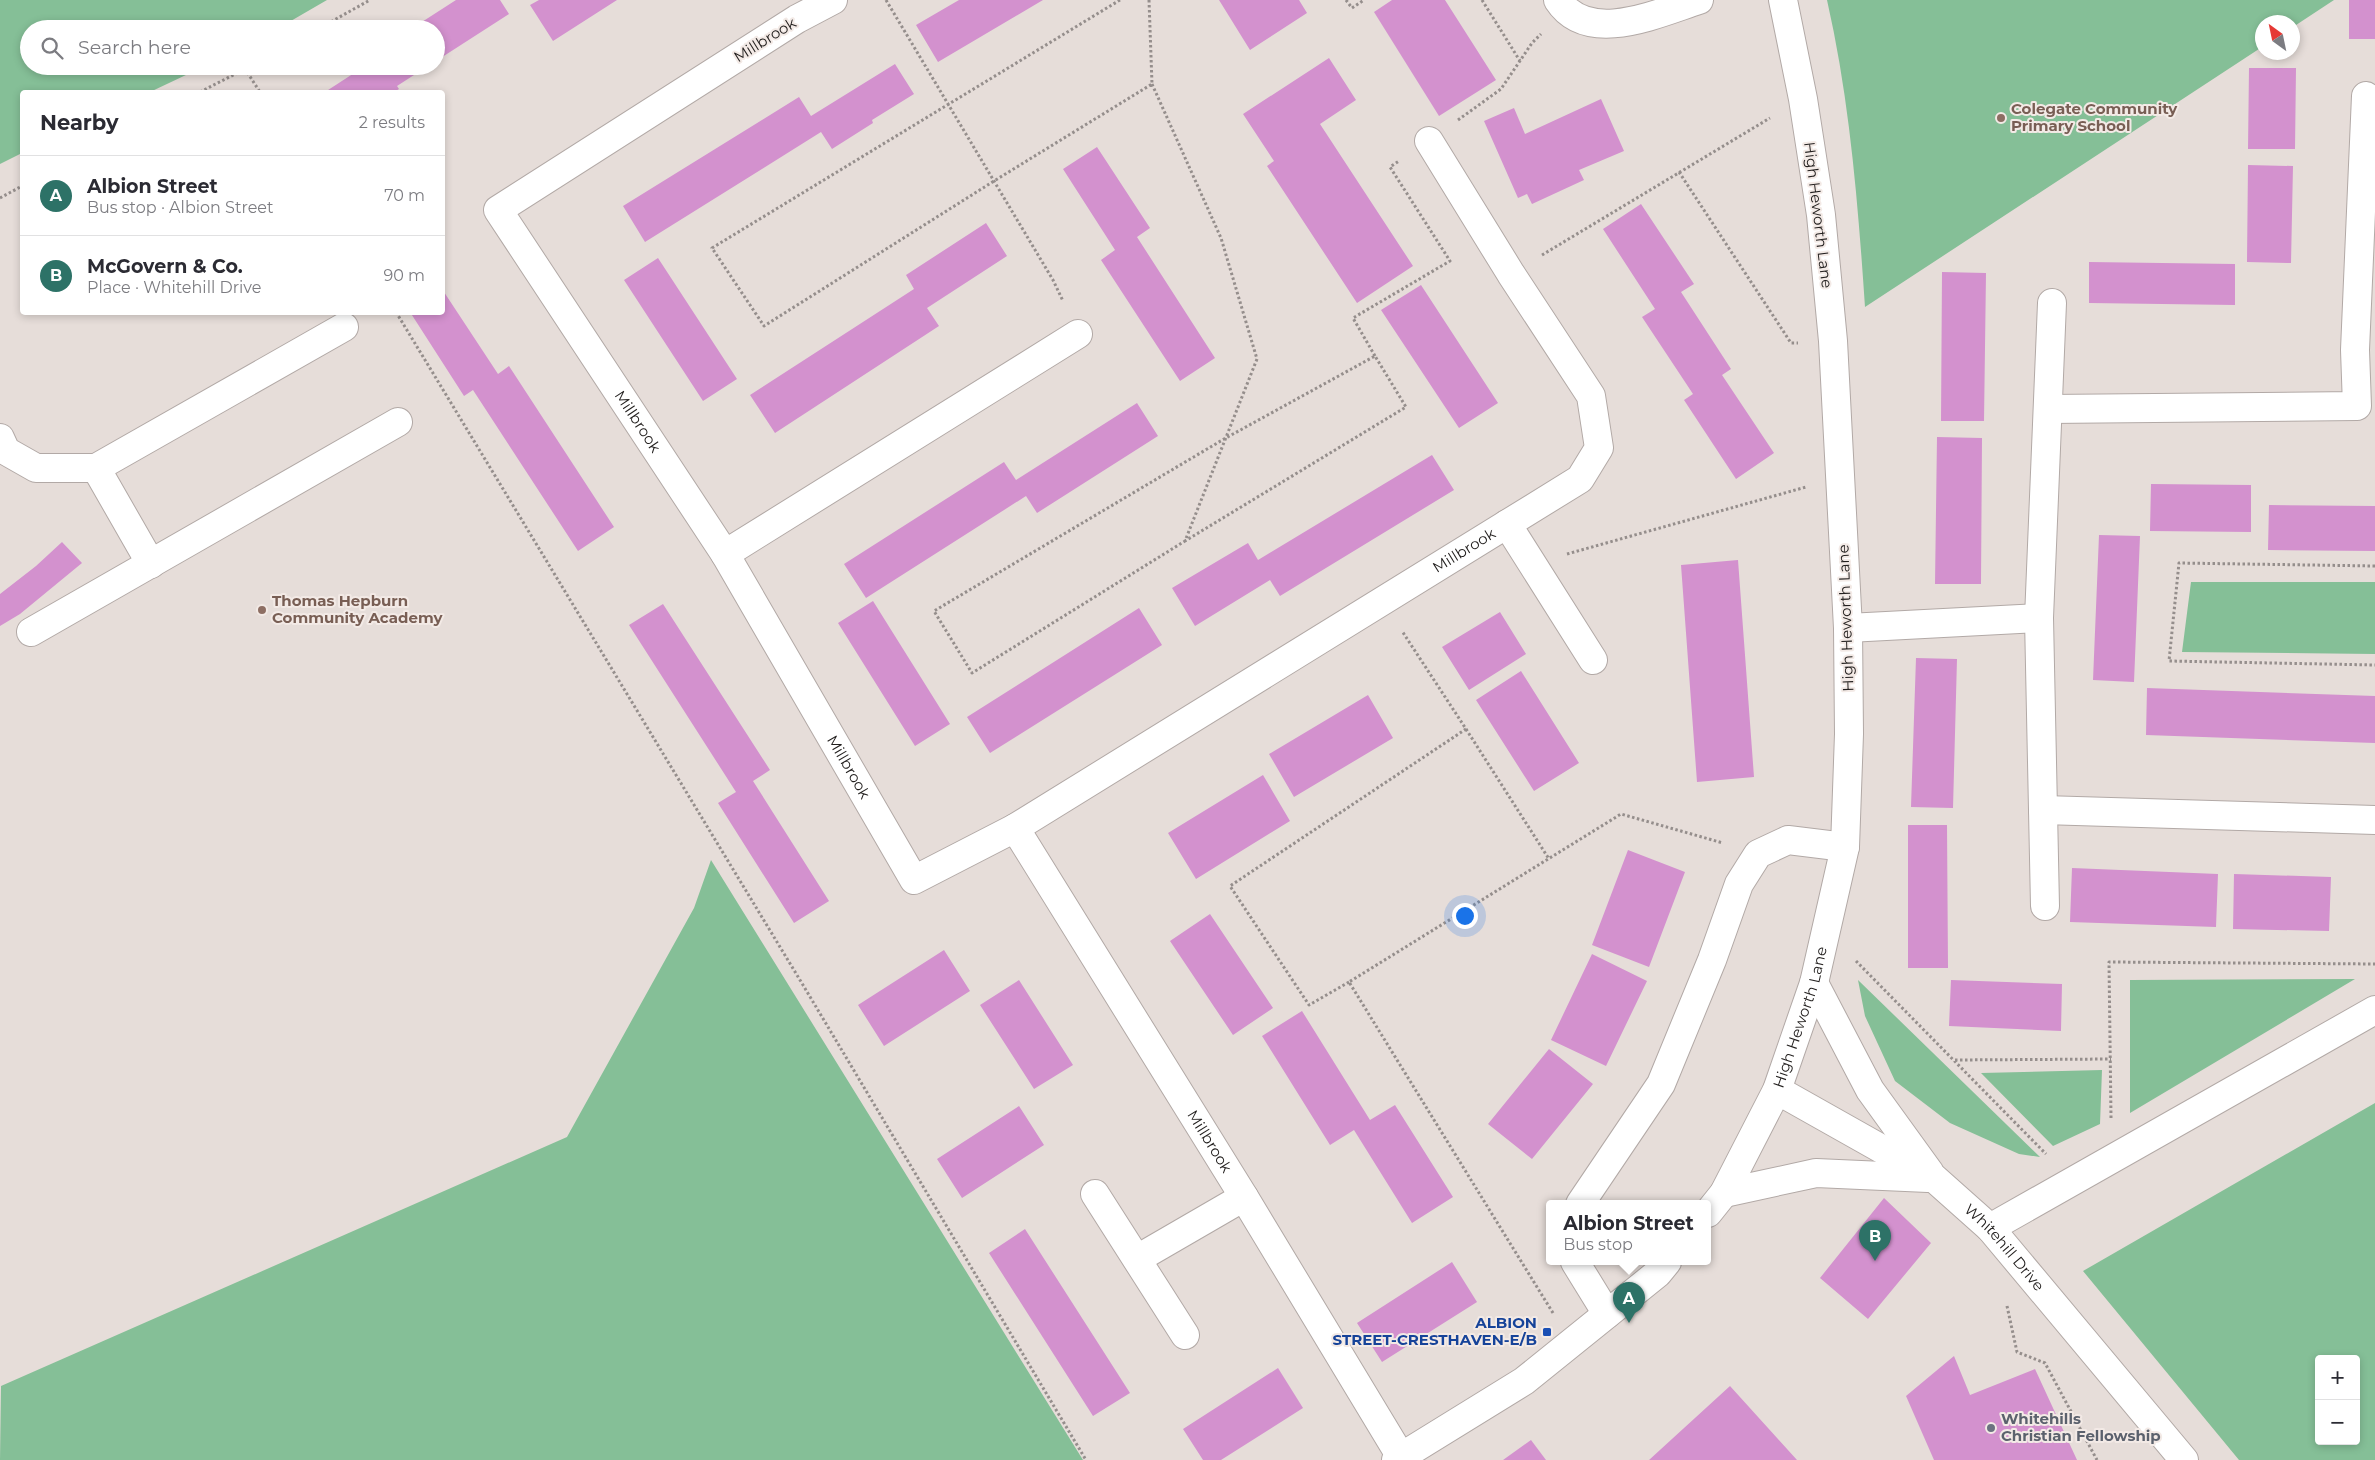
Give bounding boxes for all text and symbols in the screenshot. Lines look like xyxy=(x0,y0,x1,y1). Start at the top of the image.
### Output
street label: Millbrook xyxy=(730,13,800,66)
north arrow xyxy=(2255,15,2300,60)
search box xyxy=(20,20,445,75)
icon: search xyxy=(38,34,66,62)
text: Search here xyxy=(78,36,191,59)
place label: Colegate Community Primary School xyxy=(2011,99,2178,135)
text: Nearby xyxy=(40,110,119,135)
marker: Colegate Community Primary School xyxy=(1995,112,2007,124)
text: 2 results xyxy=(359,113,425,132)
street label: High Heworth Lane xyxy=(1800,141,1837,289)
text: Albion Street xyxy=(87,175,218,198)
text: A xyxy=(50,186,62,205)
text: 70 m xyxy=(384,186,425,205)
text: Bus stop · Albion Street xyxy=(87,198,273,217)
text: McGovern & Co. xyxy=(87,255,243,278)
text: B xyxy=(50,266,62,285)
text: 90 m xyxy=(383,266,425,285)
text: Place · Whitehill Drive xyxy=(87,278,261,297)
street label: Millbrook xyxy=(611,387,665,456)
street label: Millbrook xyxy=(1429,524,1499,577)
street label: High Heworth Lane xyxy=(1833,544,1858,692)
place label: Thomas Hepburn Community Academy xyxy=(272,591,443,627)
marker: Thomas Hepburn Community Academy xyxy=(256,604,268,616)
street label: Millbrook xyxy=(823,732,875,802)
your location xyxy=(1452,903,1478,929)
street label: High Heworth Lane xyxy=(1768,945,1831,1090)
street label: Millbrook xyxy=(1183,1106,1237,1176)
popup xyxy=(1546,1200,1711,1265)
street label: Whitehill Drive xyxy=(1961,1200,2049,1295)
text: Albion Street xyxy=(1563,1212,1694,1235)
pin: B xyxy=(1859,1220,1891,1261)
text: Bus stop xyxy=(1563,1235,1633,1254)
pin: A xyxy=(1613,1282,1645,1323)
place label: ALBION STREET-CRESTHAVEN-E/B xyxy=(1333,1313,1537,1349)
marker: ALBION STREET-CRESTHAVEN-E/B xyxy=(1541,1326,1553,1338)
map controls xyxy=(2315,1355,2360,1445)
button: + xyxy=(2315,1355,2360,1400)
button: − xyxy=(2315,1400,2360,1445)
place label: Whitehills Christian Fellowship xyxy=(2001,1409,2161,1445)
marker: Whitehills Christian Fellowship xyxy=(1985,1422,1997,1434)

